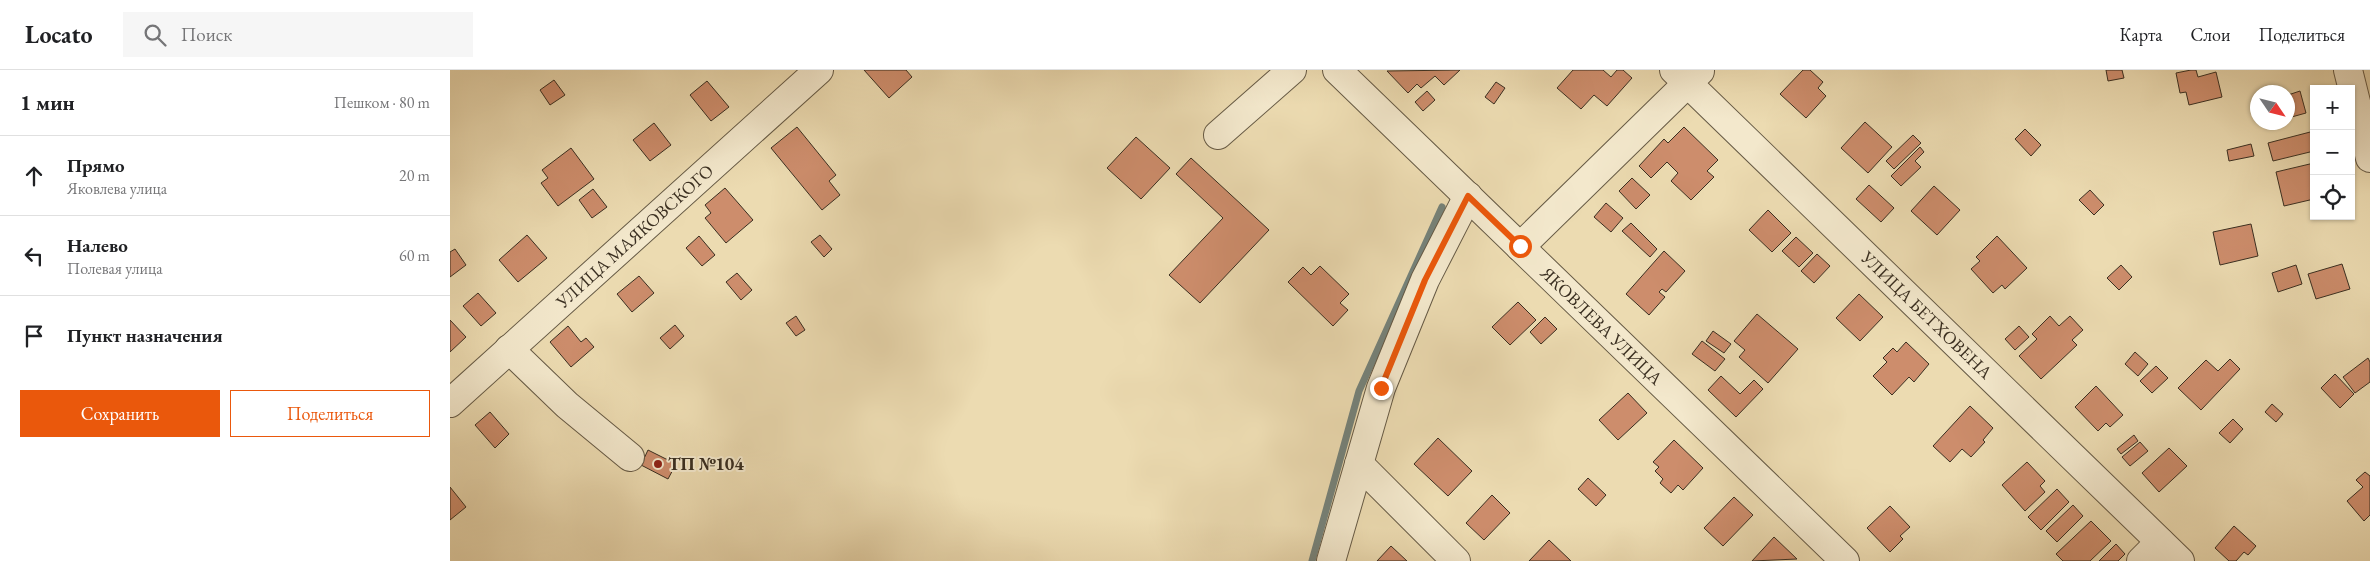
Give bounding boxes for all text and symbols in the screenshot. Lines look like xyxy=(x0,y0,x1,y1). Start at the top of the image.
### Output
search box xyxy=(123,12,473,57)
text: Locato xyxy=(25,19,93,50)
icon: search xyxy=(141,21,169,49)
text: Поиск xyxy=(181,22,232,47)
text: Карта xyxy=(2120,23,2163,46)
text: Слои xyxy=(2191,23,2230,46)
text: Поделиться xyxy=(2258,23,2345,46)
north arrow xyxy=(2250,85,2295,130)
map controls xyxy=(2310,85,2355,220)
button: + xyxy=(2310,85,2355,130)
text: 1 мин xyxy=(20,89,75,116)
text: Пешком · 80 m xyxy=(334,92,430,113)
button: − xyxy=(2310,130,2355,175)
text: Прямо xyxy=(67,153,125,178)
street label: УЛИЦА МАЯКОВСКОГО xyxy=(550,159,718,313)
icon: ahead xyxy=(20,162,48,190)
text: 20 m xyxy=(399,165,430,186)
button: locate xyxy=(2310,175,2355,220)
text: Яковлева улица xyxy=(67,178,167,199)
text: Налево xyxy=(67,233,128,258)
route start xyxy=(1509,235,1532,258)
icon: left xyxy=(20,242,48,270)
text: 60 m xyxy=(399,245,430,266)
street label: УЛИЦА БЕТХОВЕНА xyxy=(1856,245,1998,384)
text: Полевая улица xyxy=(67,258,163,279)
street label: ЯКОВЛЕВА УЛИЦА xyxy=(1535,261,1668,390)
icon: arrive xyxy=(20,322,48,350)
text: Пункт назначения xyxy=(67,323,223,348)
route end xyxy=(1370,377,1393,400)
button: Сохранить xyxy=(20,390,220,437)
button: Поделиться xyxy=(230,390,430,437)
place label: ТП №104 xyxy=(668,452,744,475)
marker: ТП №104 xyxy=(652,458,664,470)

